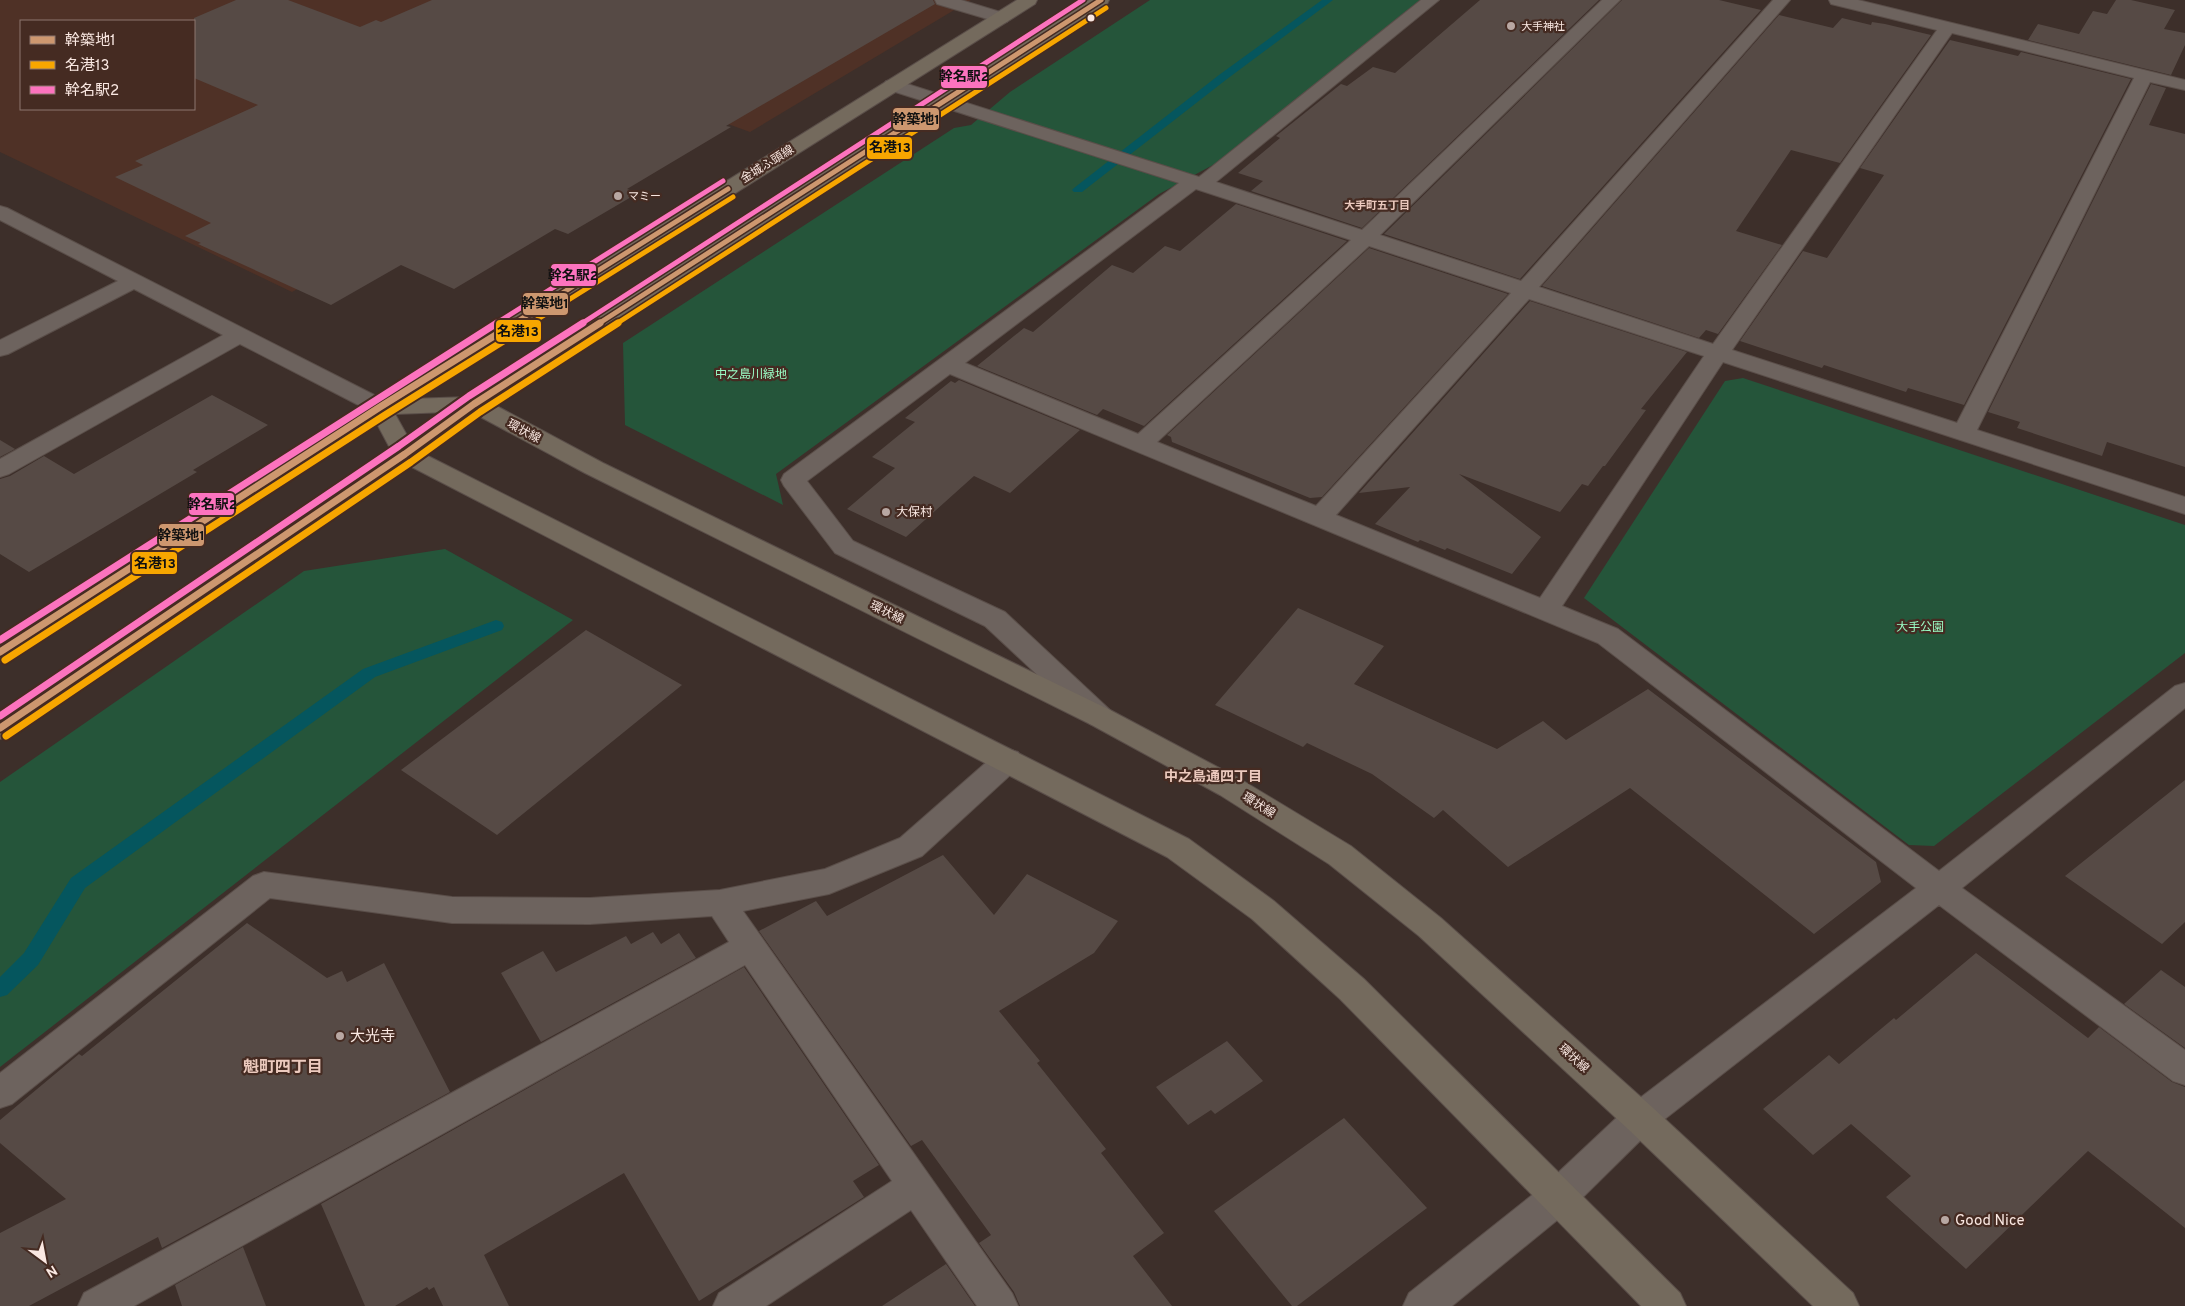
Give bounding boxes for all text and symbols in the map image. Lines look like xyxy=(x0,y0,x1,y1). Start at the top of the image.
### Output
unlabelled marker xyxy=(1086,13,1096,23)
legend xyxy=(20,20,195,110)
marker: 大手神社 xyxy=(1505,20,1517,32)
place label: 大手神社 xyxy=(1521,20,1565,34)
text: 幹築地1 xyxy=(65,32,116,51)
text: 名港13 xyxy=(65,57,110,76)
line badge: 幹名駅2 xyxy=(940,65,988,89)
text: 幹名駅2 xyxy=(939,69,989,86)
text: 幹名駅2 xyxy=(65,82,119,101)
line badge: 幹築地1 xyxy=(892,107,940,131)
text: 幹築地1 xyxy=(892,111,940,129)
line badge: 名港13 xyxy=(866,136,913,160)
text: 名港13 xyxy=(869,140,911,157)
street label: 金城ふ頭線 xyxy=(738,142,797,188)
marker: マミー xyxy=(612,190,624,202)
place label: マミー xyxy=(628,190,661,204)
district label: 大手町五丁目 xyxy=(1344,199,1410,213)
line badge: 幹名駅2 xyxy=(550,263,597,287)
text: 幹名駅2 xyxy=(548,268,598,285)
line badge: 幹築地1 xyxy=(522,292,569,316)
text: 幹築地1 xyxy=(521,295,569,313)
line badge: 名港13 xyxy=(495,319,542,343)
text: 名港13 xyxy=(497,324,539,341)
park label: 中之島川緑地 xyxy=(715,367,787,383)
street label: 環状線 xyxy=(504,416,543,447)
line badge: 幹名駅2 xyxy=(188,492,235,516)
text: 幹名駅2 xyxy=(187,497,237,514)
place label: 大保村 xyxy=(896,505,933,521)
marker: 大保村 xyxy=(880,506,892,518)
line badge: 幹築地1 xyxy=(158,523,205,547)
text: 幹築地1 xyxy=(157,527,205,545)
line badge: 名港13 xyxy=(131,551,178,575)
text: 名港13 xyxy=(134,556,176,573)
street label: 環状線 xyxy=(867,598,906,628)
park label: 大手公園 xyxy=(1896,620,1944,636)
district label: 中之島通四丁目 xyxy=(1164,769,1262,786)
street label: 環状線 xyxy=(1239,790,1278,822)
place label: 大光寺 xyxy=(350,1028,395,1047)
marker: 大光寺 xyxy=(334,1030,346,1042)
street label: 環状線 xyxy=(1555,1041,1592,1077)
district label: 魁町四丁目 xyxy=(243,1058,323,1078)
place label: Good Nice xyxy=(1955,1212,2025,1231)
marker: Good Nice xyxy=(1939,1214,1951,1226)
north arrow xyxy=(20,1236,70,1286)
text: N xyxy=(42,1261,60,1281)

